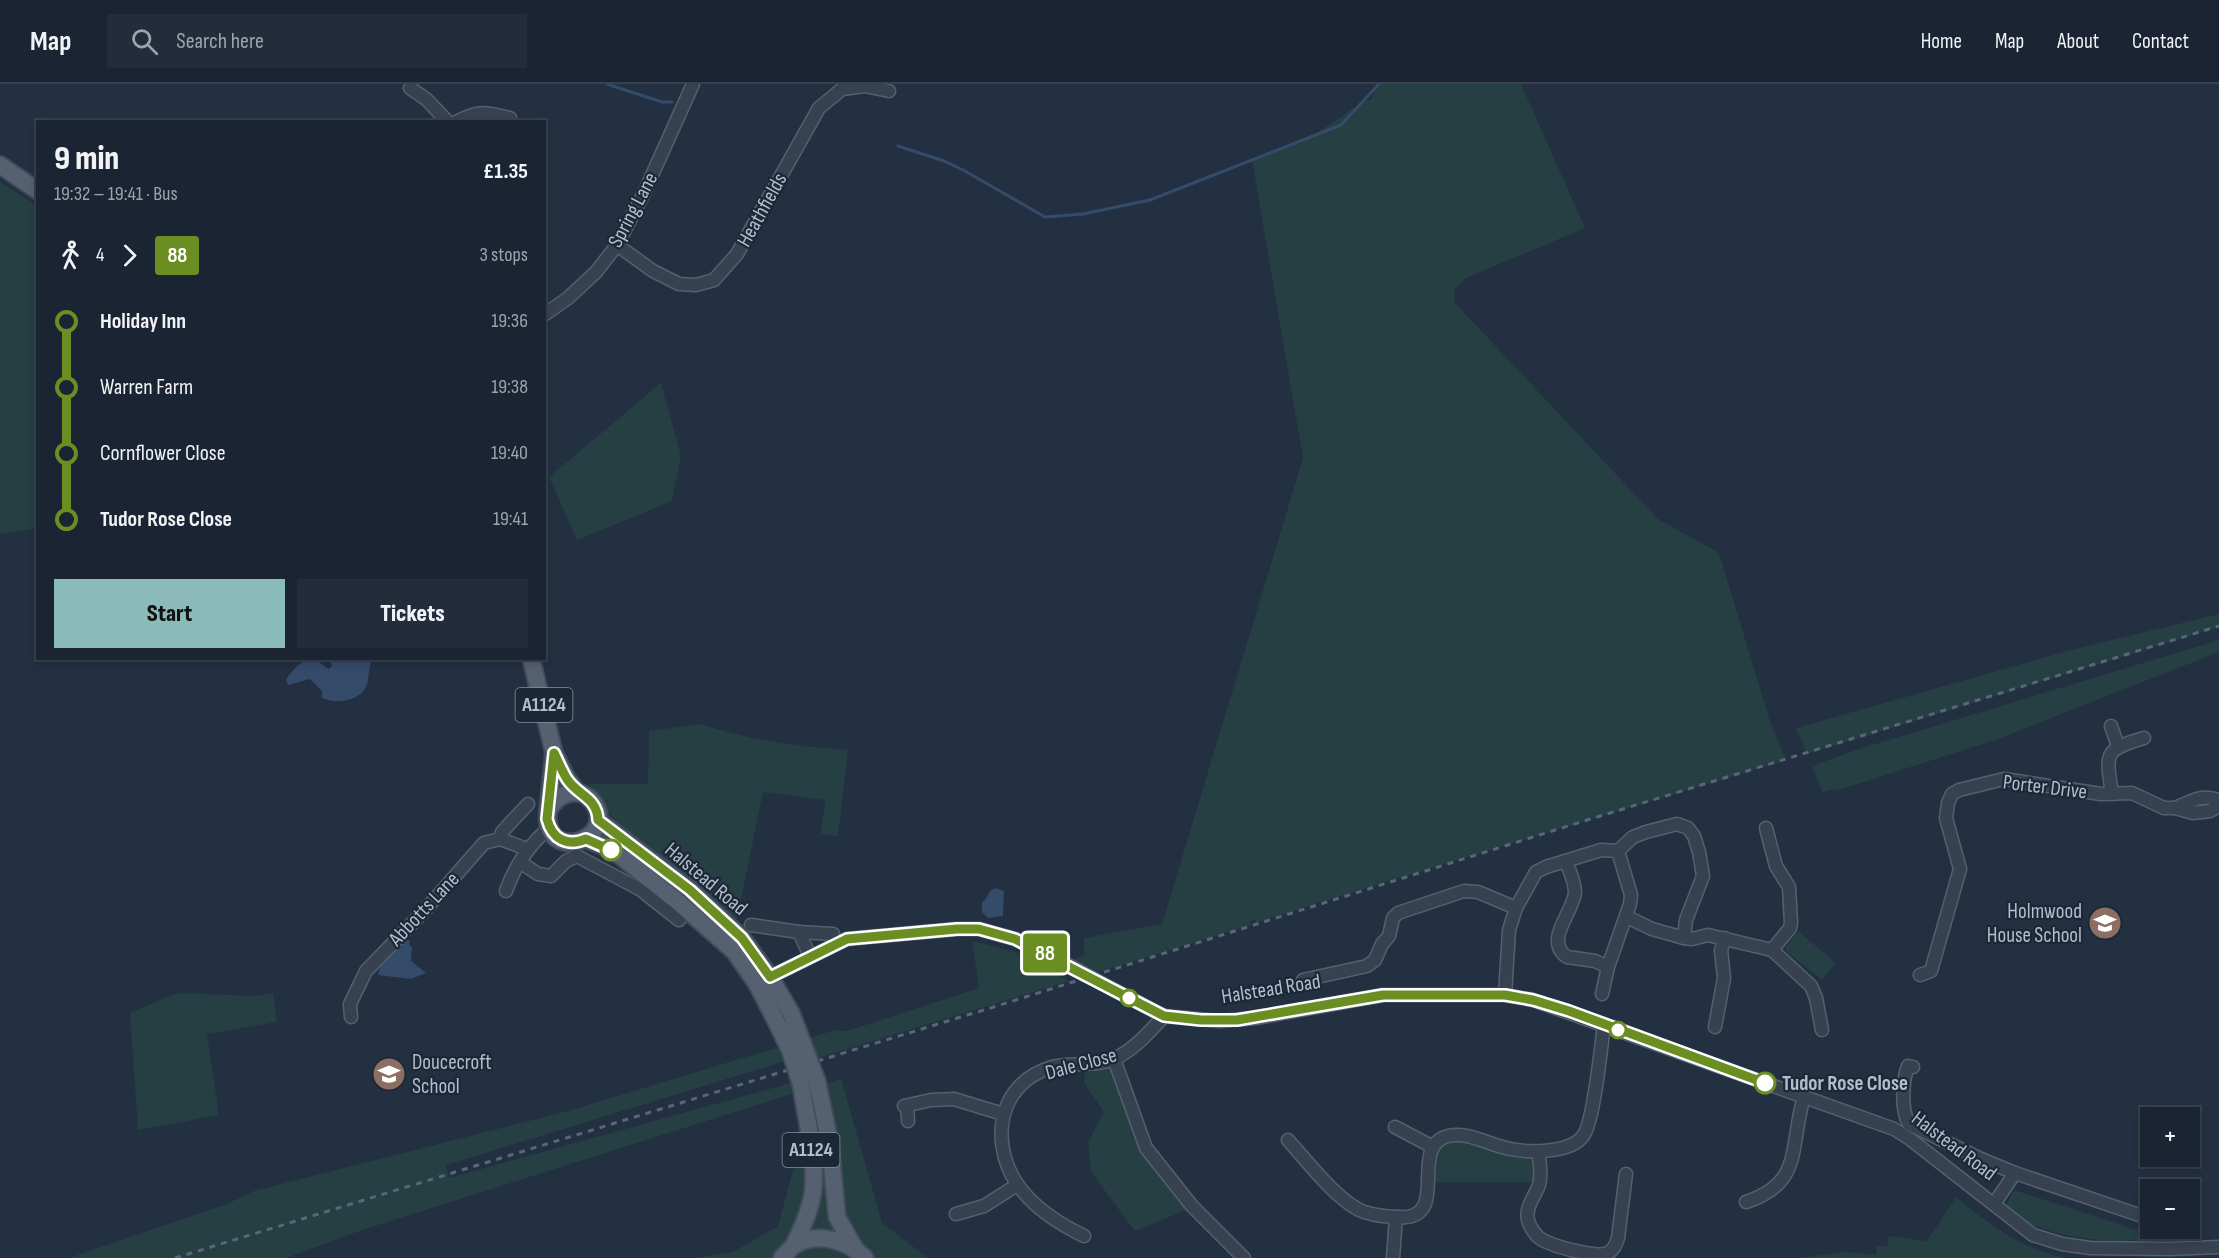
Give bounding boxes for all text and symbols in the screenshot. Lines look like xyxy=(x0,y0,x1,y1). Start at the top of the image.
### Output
search box xyxy=(107,14,527,68)
text: Map xyxy=(30,25,71,58)
icon: search xyxy=(128,25,161,58)
text: Search here xyxy=(176,28,264,55)
text: Home xyxy=(1921,29,1962,54)
text: Map xyxy=(1995,29,2024,54)
text: About xyxy=(2057,29,2099,54)
text: Contact xyxy=(2132,29,2189,54)
text: 9 min xyxy=(54,139,119,179)
text: £1.35 xyxy=(483,158,528,185)
street label: Spring Lane xyxy=(603,168,663,252)
street label: Heathfields xyxy=(732,169,792,251)
text: 19:32 – 19:41 · Bus xyxy=(54,182,178,206)
icon: walk xyxy=(54,239,87,272)
icon: forward xyxy=(113,239,146,272)
text: 4 xyxy=(96,243,104,267)
text: 88 xyxy=(167,243,187,268)
text: 3 stops xyxy=(480,243,528,267)
text: Holiday Inn xyxy=(100,308,186,335)
text: 19:36 xyxy=(491,309,528,333)
text: Warren Farm xyxy=(100,374,193,401)
text: 19:38 xyxy=(491,375,528,399)
text: Cornflower Close xyxy=(100,440,226,467)
text: 19:40 xyxy=(491,441,528,465)
text: Tudor Rose Close xyxy=(100,506,232,533)
text: 19:41 xyxy=(493,507,528,531)
button: Start xyxy=(54,579,285,648)
button: Tickets xyxy=(297,579,528,648)
road number: A1124 xyxy=(516,688,572,722)
street label: Porter Drive xyxy=(2002,769,2088,805)
street label: Halstead Road xyxy=(660,837,752,921)
unlabelled marker xyxy=(600,839,622,861)
street label: Abbotts Lane xyxy=(383,867,465,952)
place label: Holmwood House School xyxy=(1987,899,2082,948)
school or university icon: Holmwood House School xyxy=(2087,905,2123,941)
line badge: 88 xyxy=(1018,934,1072,972)
text: 88 xyxy=(1035,941,1055,966)
street label: Halstead Road xyxy=(1220,969,1322,1009)
unlabelled marker xyxy=(1120,989,1138,1007)
unlabelled marker xyxy=(1609,1021,1627,1039)
street label: Dale Close xyxy=(1043,1043,1119,1085)
place label: Doucecroft School xyxy=(412,1050,492,1099)
school or university icon: Doucecroft School xyxy=(371,1056,407,1092)
place label: Tudor Rose Close xyxy=(1782,1071,1908,1096)
marker: Tudor Rose Close xyxy=(1754,1072,1776,1094)
street label: Halstead Road xyxy=(1907,1106,2001,1186)
map controls xyxy=(2140,1107,2200,1239)
button: + xyxy=(2140,1107,2200,1167)
road number: A1124 xyxy=(782,1133,840,1167)
button: − xyxy=(2140,1179,2200,1239)

